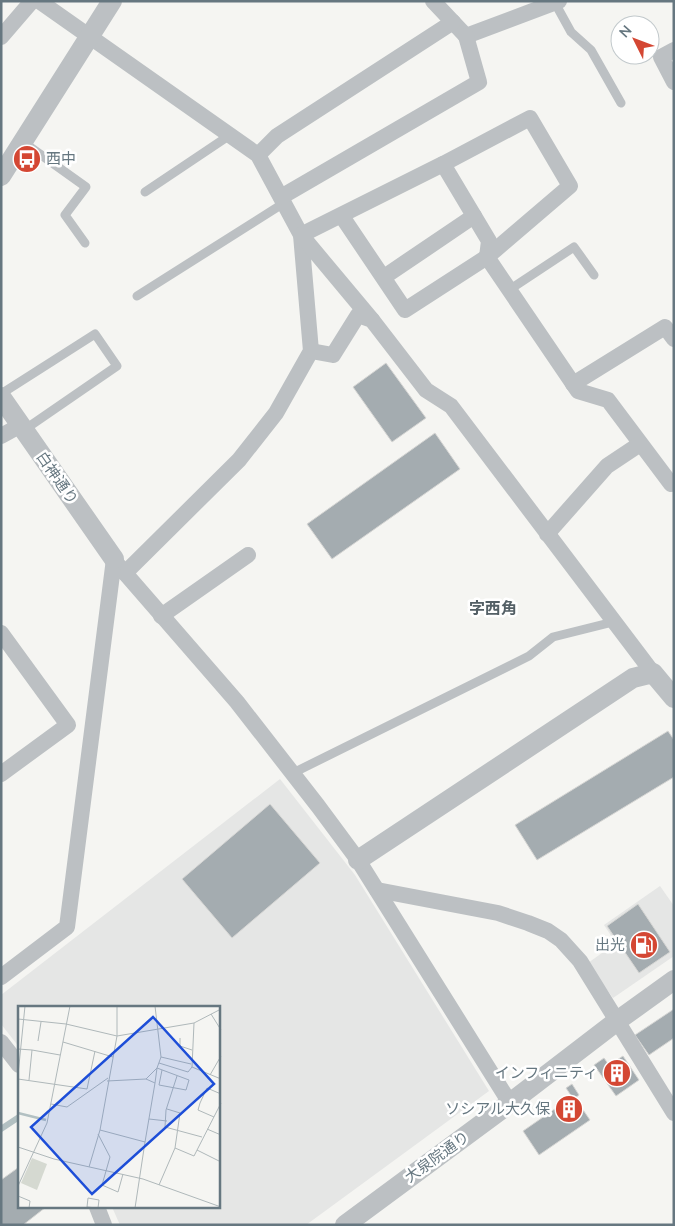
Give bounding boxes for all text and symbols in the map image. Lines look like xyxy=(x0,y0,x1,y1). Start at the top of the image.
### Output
north arrow xyxy=(610,15,660,65)
text: N xyxy=(615,21,636,42)
bus stop icon: 西中 xyxy=(12,144,42,174)
place label: 西中 xyxy=(46,149,76,169)
street label: 白神通り xyxy=(32,448,82,508)
district label: 字西角 xyxy=(469,598,517,620)
fuel station icon: 出光 xyxy=(629,930,659,960)
place label: 出光 xyxy=(595,935,625,955)
inset map xyxy=(18,1006,220,1208)
building icon: インフィニティ xyxy=(602,1058,632,1088)
place label: インフィニティ xyxy=(495,1063,598,1083)
building icon: ソシアル大久保 xyxy=(554,1094,584,1124)
place label: ソシアル大久保 xyxy=(445,1099,550,1119)
street label: 大泉院通り xyxy=(401,1127,473,1187)

